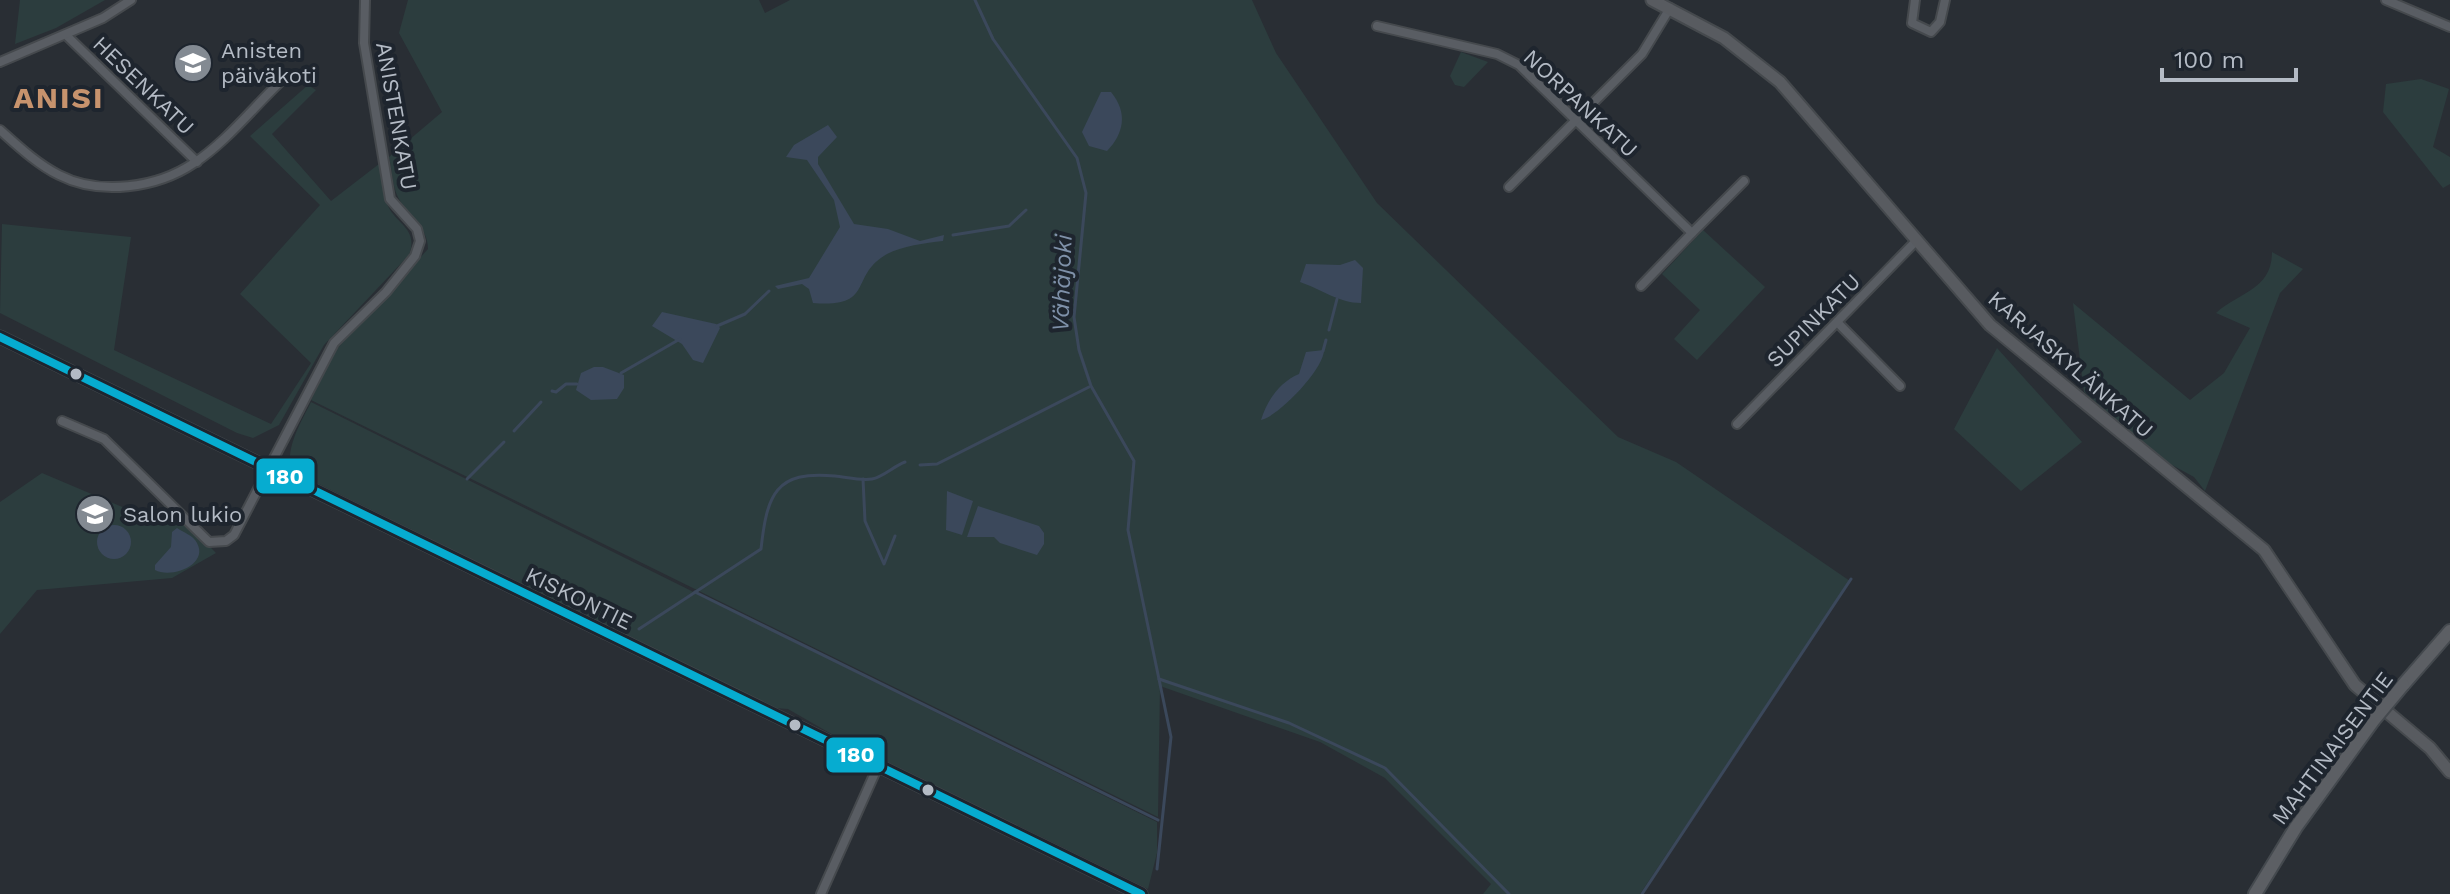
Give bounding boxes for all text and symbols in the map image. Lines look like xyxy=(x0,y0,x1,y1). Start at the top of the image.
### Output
street label: HESENKATU xyxy=(88,31,199,140)
scale bar xyxy=(2162,32,2296,82)
place label: Anisten päiväkoti xyxy=(221,38,317,88)
street label: ANISTENKATU xyxy=(371,40,422,192)
school or university icon: Anisten päiväkoti xyxy=(172,42,214,84)
street label: NORPANKATU xyxy=(1519,44,1643,162)
text: 100 m xyxy=(2174,46,2244,74)
district label: ANISI xyxy=(14,80,104,115)
water label: Vähäjoki xyxy=(1046,233,1078,332)
street label: SUPINKATU xyxy=(1762,269,1865,372)
street label: KARJASKYLÄNKATU xyxy=(1983,286,2158,443)
unlabelled marker xyxy=(68,366,84,382)
line badge: 180 xyxy=(255,457,316,495)
text: 180 xyxy=(266,464,304,489)
school or university icon: Salon lukio xyxy=(74,493,116,535)
place label: Salon lukio xyxy=(123,502,242,527)
street label: KISKONTIE xyxy=(522,562,636,635)
street label: MAHTINAISENTIE xyxy=(2267,667,2398,830)
unlabelled marker xyxy=(787,717,803,733)
line badge: 180 xyxy=(825,736,886,774)
text: 180 xyxy=(837,742,875,767)
unlabelled marker xyxy=(920,782,936,798)

